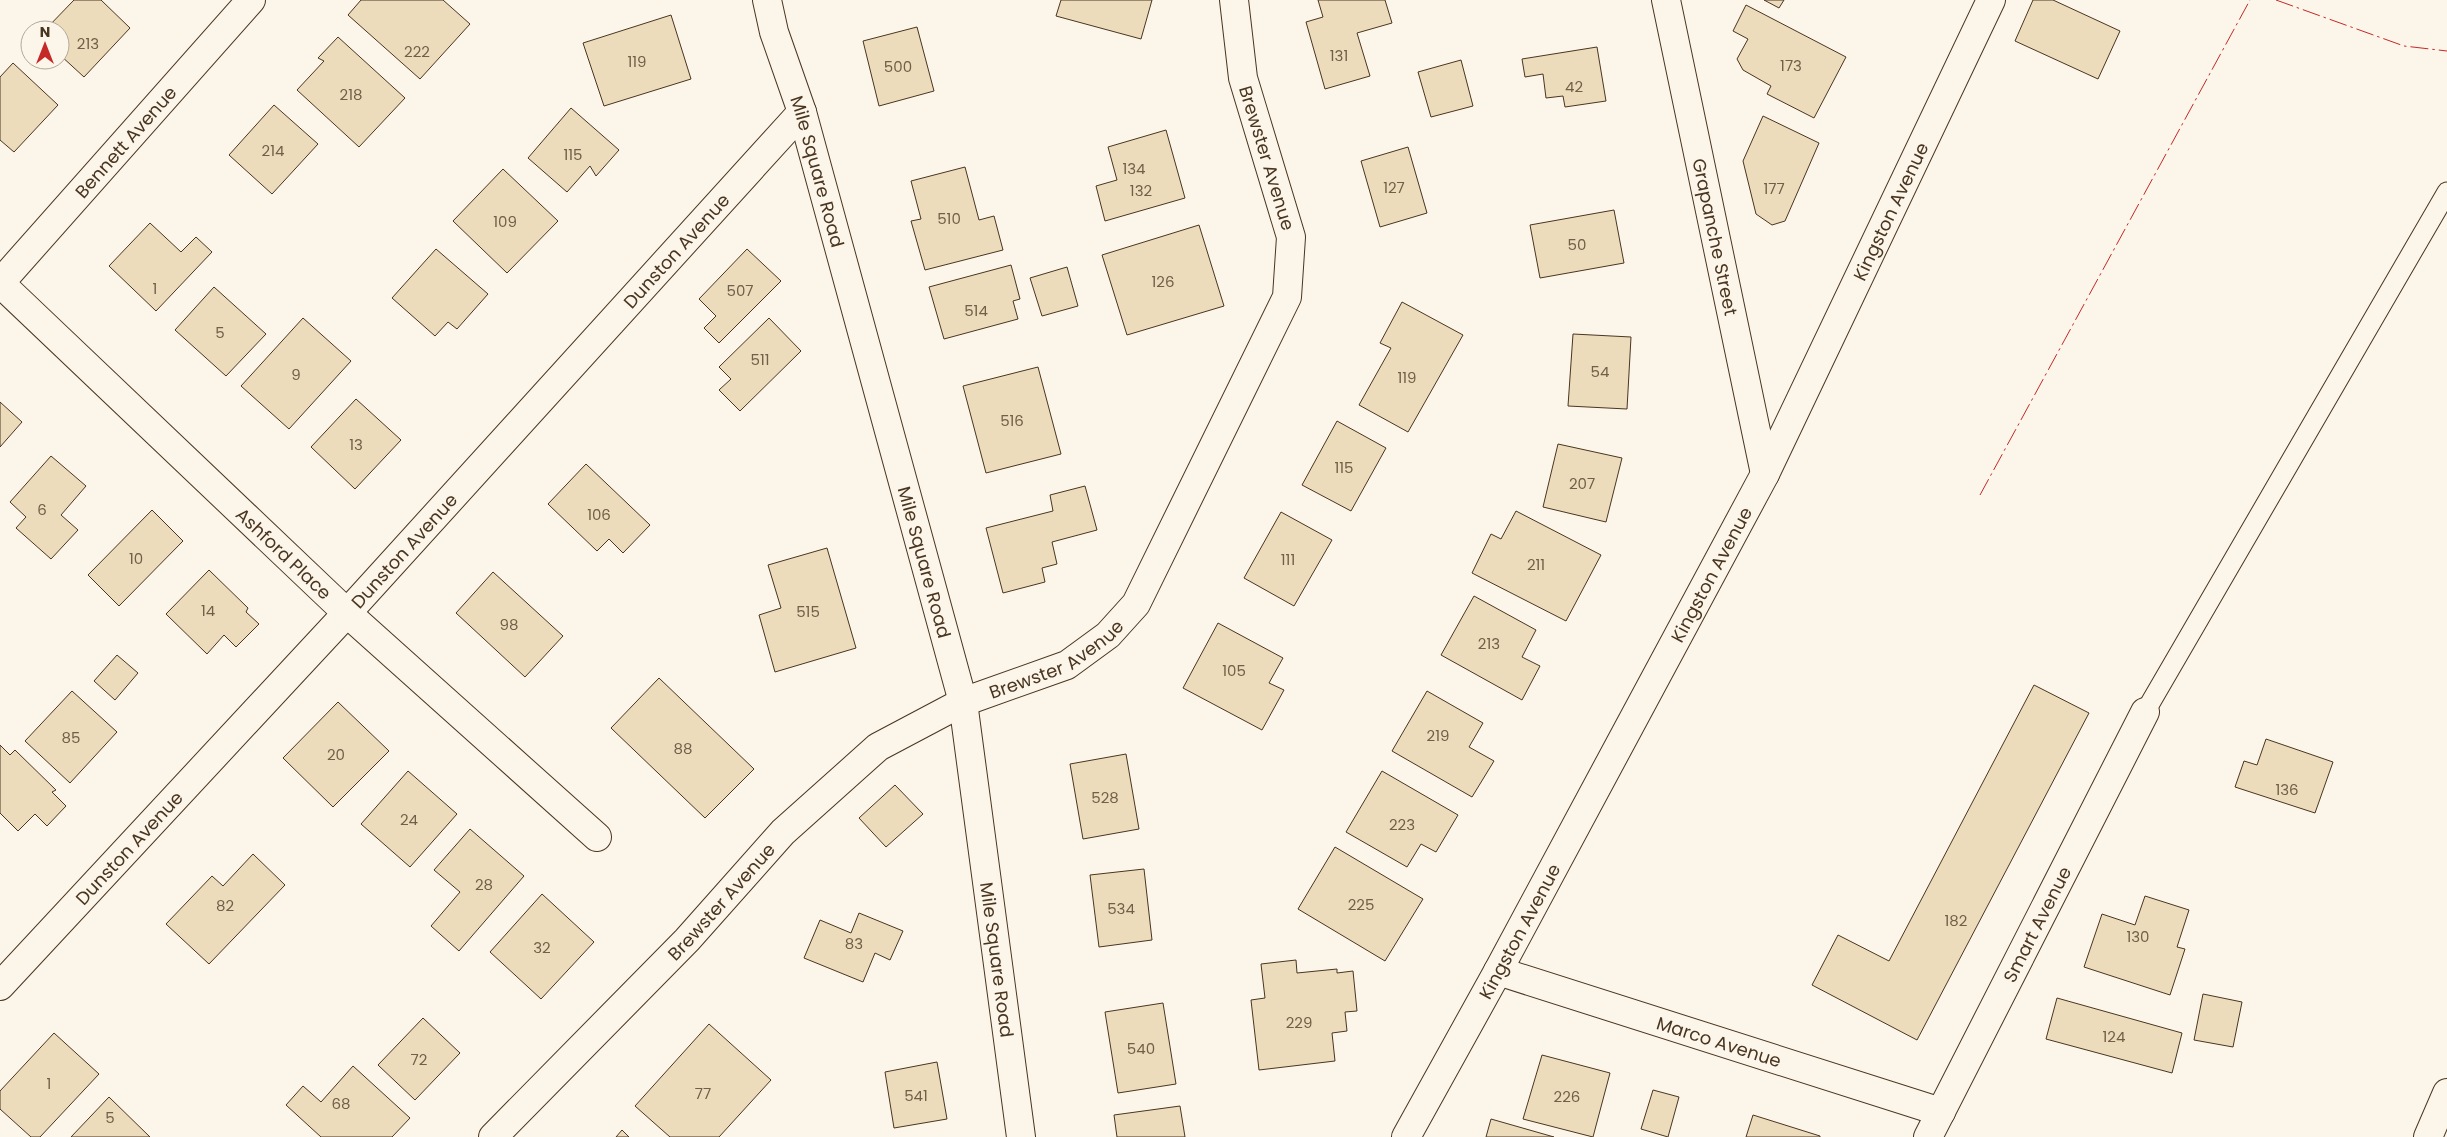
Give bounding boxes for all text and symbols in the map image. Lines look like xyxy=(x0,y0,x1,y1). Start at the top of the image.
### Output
north arrow xyxy=(20,20,70,70)
text: N xyxy=(40,22,50,42)
house number: 213 xyxy=(77,33,99,54)
house number: 222 xyxy=(404,41,430,62)
house number: 131 xyxy=(1330,45,1348,66)
house number: 119 xyxy=(627,51,647,72)
house number: 173 xyxy=(1780,55,1802,76)
house number: 500 xyxy=(884,56,912,77)
house number: 42 xyxy=(1565,76,1583,97)
street label: Bennett Avenue xyxy=(69,80,182,203)
street label: Brewster Avenue xyxy=(1233,83,1301,233)
house number: 218 xyxy=(340,84,362,105)
street label: Mile Square Road xyxy=(785,92,851,250)
street label: Kingston Avenue xyxy=(1847,138,1934,285)
house number: 214 xyxy=(262,140,284,161)
house number: 115 xyxy=(563,144,583,165)
street label: Grapanche Street xyxy=(1687,156,1744,318)
house number: 134 xyxy=(1122,158,1146,179)
house number: 127 xyxy=(1383,177,1405,198)
house number: 177 xyxy=(1763,178,1785,199)
house number: 132 xyxy=(1130,180,1152,201)
street label: Dunston Avenue xyxy=(617,188,735,314)
house number: 510 xyxy=(937,208,961,229)
house number: 109 xyxy=(493,211,517,232)
house number: 50 xyxy=(1568,234,1586,255)
house number: 126 xyxy=(1152,271,1174,292)
house number: 1 xyxy=(153,278,157,299)
house number: 507 xyxy=(726,280,754,301)
house number: 514 xyxy=(964,300,988,321)
house number: 5 xyxy=(215,322,225,343)
house number: 511 xyxy=(750,349,770,370)
house number: 54 xyxy=(1591,361,1609,382)
house number: 9 xyxy=(291,364,301,385)
house number: 119 xyxy=(1397,367,1417,388)
house number: 516 xyxy=(1000,410,1024,431)
house number: 13 xyxy=(349,434,363,455)
house number: 115 xyxy=(1334,457,1354,478)
house number: 207 xyxy=(1569,473,1595,494)
street label: Mile Square Road xyxy=(892,483,957,641)
street label: Dunston Avenue xyxy=(345,487,463,613)
house number: 6 xyxy=(37,499,47,520)
street label: Ashford Place xyxy=(231,502,337,605)
street label: Kingston Avenue xyxy=(1664,502,1758,647)
house number: 106 xyxy=(587,504,611,525)
house number: 10 xyxy=(129,548,143,569)
house number: 111 xyxy=(1281,549,1295,570)
house number: 211 xyxy=(1527,554,1545,575)
house number: 14 xyxy=(201,600,215,621)
house number: 515 xyxy=(796,601,820,622)
house number: 98 xyxy=(500,614,518,635)
street label: Brewster Avenue xyxy=(986,614,1129,704)
house number: 213 xyxy=(1478,633,1500,654)
house number: 105 xyxy=(1222,660,1246,681)
house number: 219 xyxy=(1427,725,1449,746)
house number: 85 xyxy=(62,727,80,748)
house number: 88 xyxy=(674,738,692,759)
house number: 20 xyxy=(327,744,345,765)
house number: 136 xyxy=(2275,779,2299,800)
street label: Dunston Avenue xyxy=(69,785,188,910)
house number: 528 xyxy=(1091,787,1119,808)
house number: 24 xyxy=(400,809,418,830)
house number: 223 xyxy=(1389,814,1415,835)
street label: Brewster Avenue xyxy=(662,837,780,966)
street label: Kingston Avenue xyxy=(1473,859,1566,1003)
street label: Smart Avenue xyxy=(1997,862,2077,986)
house number: 28 xyxy=(475,874,493,895)
street label: Mile Square Road xyxy=(975,880,1020,1039)
house number: 225 xyxy=(1348,894,1374,915)
house number: 82 xyxy=(216,895,234,916)
house number: 534 xyxy=(1107,898,1135,919)
house number: 182 xyxy=(1945,910,1967,931)
house number: 130 xyxy=(2126,926,2150,947)
house number: 83 xyxy=(845,933,863,954)
house number: 32 xyxy=(533,937,551,958)
street label: Marco Avenue xyxy=(1654,1010,1784,1073)
house number: 229 xyxy=(1286,1012,1312,1033)
house number: 124 xyxy=(2103,1026,2125,1047)
house number: 540 xyxy=(1127,1038,1155,1059)
house number: 72 xyxy=(411,1049,427,1070)
house number: 1 xyxy=(47,1073,51,1094)
house number: 77 xyxy=(695,1083,711,1104)
house number: 541 xyxy=(904,1085,928,1106)
house number: 226 xyxy=(1554,1086,1580,1107)
house number: 68 xyxy=(332,1093,351,1114)
house number: 5 xyxy=(105,1107,115,1128)

